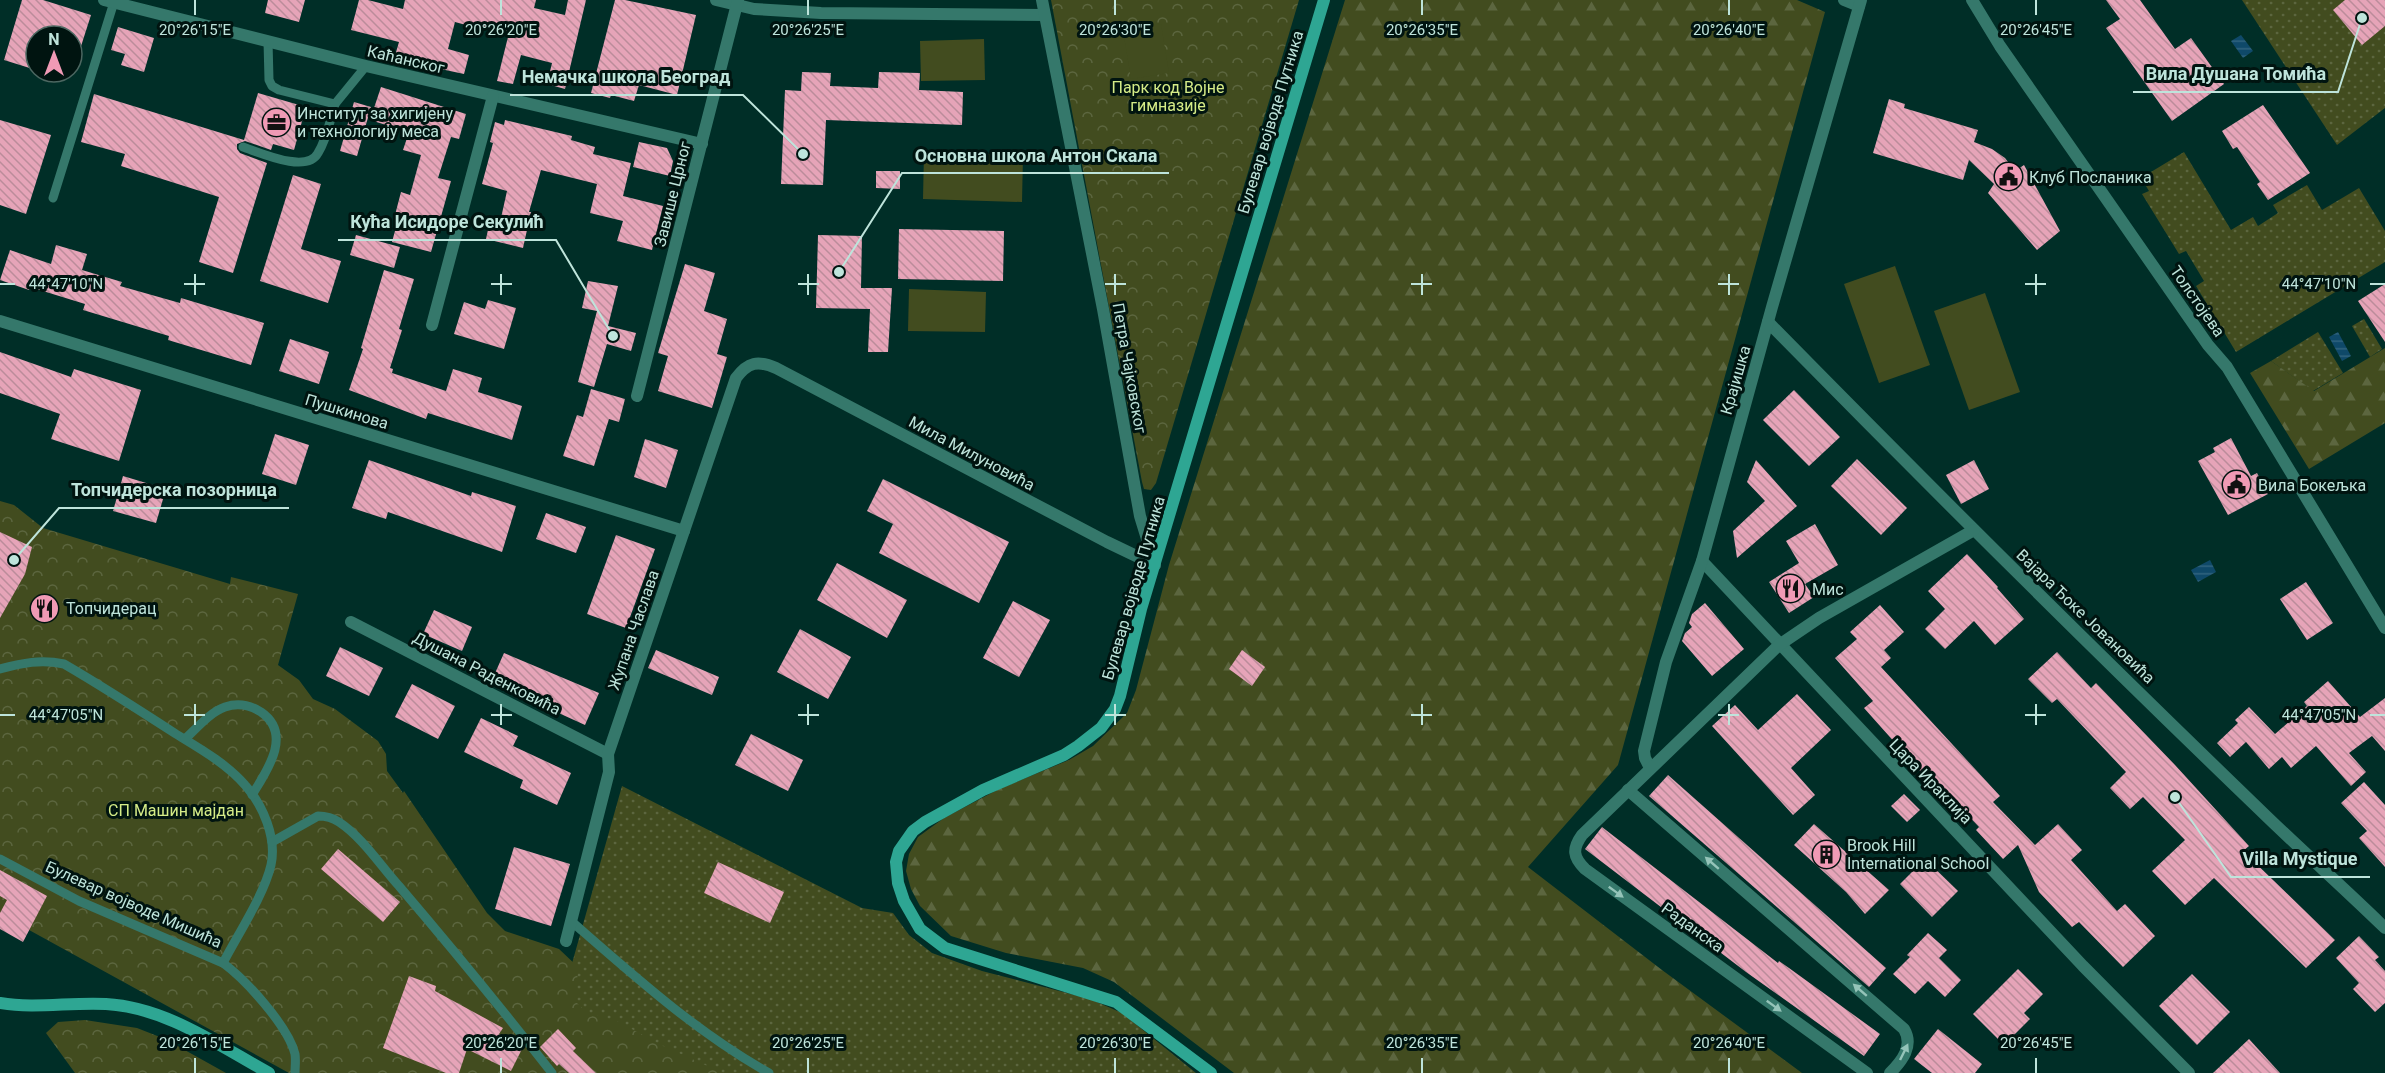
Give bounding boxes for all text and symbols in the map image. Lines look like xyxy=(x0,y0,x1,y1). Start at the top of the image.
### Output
text: 20°26'15"E xyxy=(159,21,232,39)
text: 20°26'20"E xyxy=(465,21,538,39)
text: 20°26'25"E xyxy=(772,21,845,39)
text: 20°26'30"E xyxy=(1079,21,1152,39)
text: 20°26'35"E xyxy=(1386,21,1459,39)
text: 20°26'40"E xyxy=(1693,21,1766,39)
text: 20°26'45"E xyxy=(2000,21,2073,39)
north arrow xyxy=(24,24,84,84)
street label: Булевар војводе Путника xyxy=(1234,28,1307,216)
text: N xyxy=(48,30,60,49)
street label: Каћанског xyxy=(365,41,447,78)
callout: Вила Душана Томића xyxy=(2133,56,2338,92)
callout: Немачка школа Београд xyxy=(510,59,743,95)
text: Вила Душана Томића xyxy=(2146,63,2326,84)
text: Немачка школа Београд xyxy=(522,66,731,87)
park label: Парк код Војне гимназије xyxy=(1111,78,1225,115)
place label: Институт за хигијену и технологију меса xyxy=(297,104,453,141)
office icon: Институт за хигијену и технологију меса xyxy=(260,106,292,138)
callout: Основна школа Антон Скала xyxy=(902,137,1169,173)
street label: Завише Црног xyxy=(650,139,695,249)
text: Основна школа Антон Скала xyxy=(915,145,1158,166)
public building icon: Клуб Посланика xyxy=(1992,161,2024,193)
place label: Клуб Посланика xyxy=(2029,168,2152,187)
callout: Кућа Исидоре Секулић xyxy=(338,204,556,240)
text: Кућа Исидоре Секулић xyxy=(350,211,544,232)
street label: Толстојева xyxy=(2166,262,2229,340)
text: 44°47'10"N xyxy=(29,275,103,293)
text: 44°47'10"N xyxy=(2282,275,2356,293)
street label: Петра Чајковског xyxy=(1109,301,1150,435)
street label: Крајишка xyxy=(1717,343,1754,417)
street label: Пушкинова xyxy=(303,390,391,433)
street label: Мила Милуновића xyxy=(906,412,1038,495)
public building icon: Вила Бокељка xyxy=(2221,469,2253,501)
callout: Топчидерска позорница xyxy=(59,472,289,508)
place label: Вила Бокељка xyxy=(2258,476,2366,495)
text: Топчидерска позорница xyxy=(71,479,277,500)
street label: Булевар војводе Путника xyxy=(1098,494,1169,682)
street label: Вајара Ђоке Јовановића xyxy=(2013,545,2159,687)
street label: Жупана Часлава xyxy=(604,568,663,693)
restaurant icon: Мис xyxy=(1775,573,1807,605)
place label: Мис xyxy=(1812,580,1844,599)
restaurant icon: Топчидерац xyxy=(29,592,61,624)
place label: Топчидерац xyxy=(66,599,157,618)
street label: Душана Раденковића xyxy=(410,628,564,719)
text: 44°47'05"N xyxy=(29,706,103,724)
text: 44°47'05"N xyxy=(2282,706,2356,724)
street label: Цара Ираклија xyxy=(1885,735,1976,828)
park label: СП Машин мајдан xyxy=(108,801,244,820)
place label: Brook Hill International School xyxy=(1847,836,1989,873)
building icon: Brook Hill International School xyxy=(1810,838,1842,870)
callout: Villa Mystique xyxy=(2231,841,2370,877)
text: Villa Mystique xyxy=(2242,848,2358,869)
street label: Булевар војводе Мишића xyxy=(43,857,225,952)
one-way arrow xyxy=(1705,857,1720,870)
one-way arrow xyxy=(1607,886,1623,898)
street label: Раданска xyxy=(1658,899,1727,956)
one-way arrow xyxy=(1853,984,1868,997)
one-way arrow xyxy=(1765,1000,1781,1012)
text: 20°26'15"E xyxy=(159,1034,232,1052)
text: 20°26'20"E xyxy=(465,1034,538,1052)
text: 20°26'25"E xyxy=(772,1034,845,1052)
text: 20°26'30"E xyxy=(1079,1034,1152,1052)
text: 20°26'35"E xyxy=(1386,1034,1459,1052)
text: 20°26'40"E xyxy=(1693,1034,1766,1052)
text: 20°26'45"E xyxy=(2000,1034,2073,1052)
one-way arrow xyxy=(1898,1043,1908,1061)

